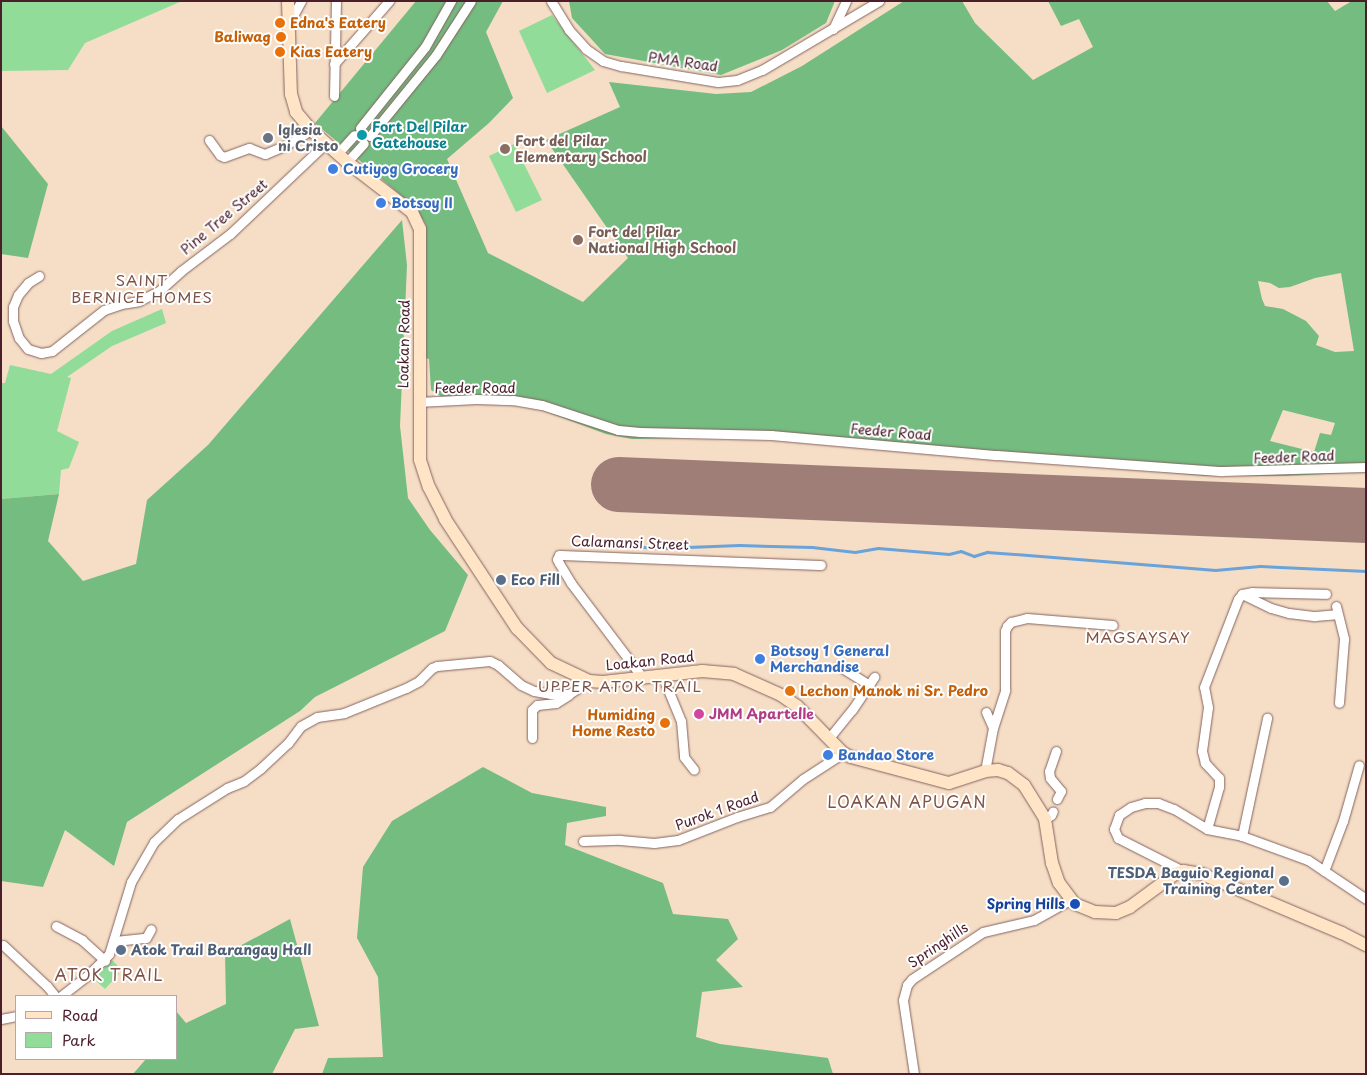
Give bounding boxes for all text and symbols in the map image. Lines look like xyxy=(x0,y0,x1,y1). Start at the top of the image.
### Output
place label: Edna's Eatery xyxy=(290,15,386,31)
marker: Edna's Eatery xyxy=(274,17,286,29)
place label: Baliwag xyxy=(214,29,271,45)
marker: Baliwag xyxy=(275,31,287,43)
place label: Kias Eatery xyxy=(290,44,372,60)
marker: Kias Eatery xyxy=(274,46,286,58)
street label: PMA Road xyxy=(647,49,719,75)
place label: Fort Del Pilar Gatehouse xyxy=(372,119,468,152)
place label: Iglesia ni Cristo xyxy=(278,122,339,154)
marker: Fort Del Pilar Gatehouse xyxy=(356,129,368,141)
marker: Iglesia ni Cristo xyxy=(262,132,274,144)
place label: Fort del Pilar Elementary School xyxy=(515,133,647,166)
marker: Fort del Pilar Elementary School xyxy=(499,143,511,155)
place label: Cutiyog Grocery xyxy=(343,161,459,177)
marker: Cutiyog Grocery xyxy=(327,163,339,175)
street label: Pine Tree Street xyxy=(177,175,271,259)
place label: Botsoy II xyxy=(391,195,453,211)
marker: Botsoy II xyxy=(375,197,387,209)
place label: Fort del Pilar National High School xyxy=(588,224,737,256)
marker: Fort del Pilar National High School xyxy=(572,234,584,246)
district label: SAINT BERNICE HOMES xyxy=(69,270,215,305)
street label: Loakan Road xyxy=(395,300,413,388)
street label: Feeder Road xyxy=(434,380,516,396)
street label: Feeder Road xyxy=(849,420,933,444)
street label: Feeder Road xyxy=(1253,447,1335,467)
street label: Calamansi Street xyxy=(571,533,689,553)
place label: Eco Fill xyxy=(511,572,561,588)
marker: Eco Fill xyxy=(495,574,507,586)
district label: MAGSAYSAY xyxy=(1085,628,1191,646)
place label: Botsoy 1 General Merchandise xyxy=(770,643,890,676)
street label: Loakan Road xyxy=(605,648,695,674)
marker: Botsoy 1 General Merchandise xyxy=(754,653,766,665)
district label: UPPER ATOK TRAIL xyxy=(536,677,704,695)
place label: Lechon Manok ni Sr. Pedro xyxy=(800,683,988,699)
marker: Lechon Manok ni Sr. Pedro xyxy=(784,685,796,697)
place label: JMM Apartelle xyxy=(709,706,816,722)
place label: Humiding Home Resto xyxy=(571,707,655,740)
marker: JMM Apartelle xyxy=(693,708,705,720)
marker: Humiding Home Resto xyxy=(659,717,671,729)
place label: Bandao Store xyxy=(838,747,935,763)
marker: Bandao Store xyxy=(822,749,834,761)
street label: Purok 1 Road xyxy=(672,788,762,834)
district label: LOAKAN APUGAN xyxy=(827,791,987,811)
place label: TESDA Baguio Regional Training Center xyxy=(1107,865,1274,898)
marker: TESDA Baguio Regional Training Center xyxy=(1278,875,1290,887)
place label: Spring Hills xyxy=(985,896,1065,912)
marker: Spring Hills xyxy=(1069,898,1081,910)
street label: Springhills xyxy=(905,919,971,971)
place label: Atok Trail Barangay Hall xyxy=(131,942,312,958)
marker: Atok Trail Barangay Hall xyxy=(115,944,127,956)
district label: ATOK TRAIL xyxy=(53,964,165,984)
legend xyxy=(15,995,178,1060)
text: Road xyxy=(62,1003,98,1026)
text: Park xyxy=(62,1028,96,1051)

